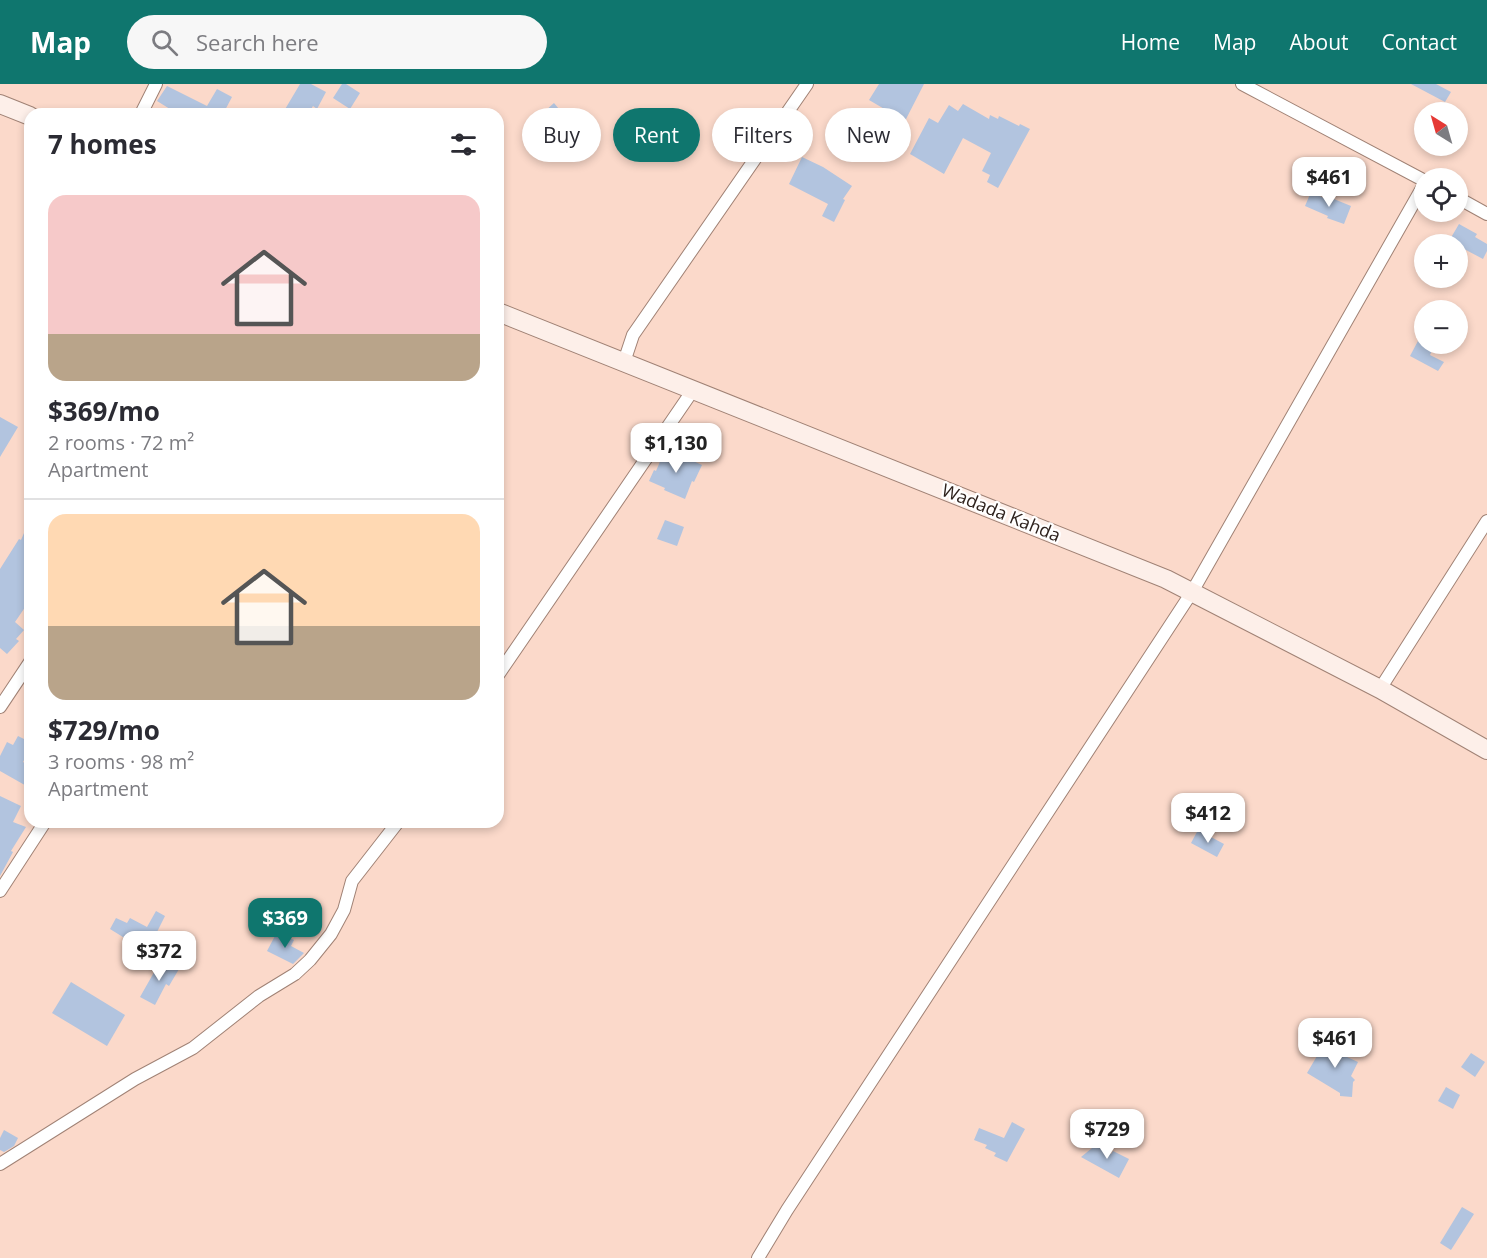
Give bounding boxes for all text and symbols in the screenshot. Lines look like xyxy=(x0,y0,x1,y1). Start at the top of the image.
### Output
search box xyxy=(127,15,547,69)
text: Map xyxy=(30,23,91,61)
icon: search xyxy=(148,26,181,59)
text: Search here xyxy=(196,27,319,57)
text: Home xyxy=(1121,28,1180,56)
text: Map xyxy=(1213,28,1256,56)
text: About xyxy=(1289,28,1349,56)
text: Contact xyxy=(1382,28,1457,56)
north arrow xyxy=(1414,102,1468,156)
map controls xyxy=(1414,102,1468,354)
chip: Buy xyxy=(522,108,601,162)
chip: Rent xyxy=(613,108,700,162)
chip: Filters xyxy=(712,108,813,162)
chip: New xyxy=(825,108,911,162)
text: 7 homes xyxy=(48,126,157,162)
icon: filters xyxy=(447,128,480,161)
pin: $461 xyxy=(1293,157,1365,208)
text: $461 xyxy=(1306,163,1352,190)
button: locate xyxy=(1414,168,1468,222)
icon: home xyxy=(210,234,318,342)
button: + xyxy=(1414,234,1468,288)
button: − xyxy=(1414,300,1468,354)
text: $369/mo xyxy=(48,393,160,429)
pin: $1,130 xyxy=(627,423,725,474)
text: 2 rooms · 72 m² xyxy=(48,429,194,456)
text: $1,130 xyxy=(645,429,707,456)
text: Apartment xyxy=(48,456,148,483)
street label: Wadada Kahda xyxy=(938,477,1064,547)
icon: home xyxy=(210,553,318,661)
text: $729/mo xyxy=(48,712,160,748)
text: 3 rooms · 98 m² xyxy=(48,748,194,775)
text: Apartment xyxy=(48,775,148,802)
pin: $412 xyxy=(1172,793,1244,844)
text: $412 xyxy=(1185,799,1231,826)
pin: $369 xyxy=(249,898,321,949)
text: $369 xyxy=(262,904,308,931)
pin: $372 xyxy=(123,931,195,982)
text: $372 xyxy=(136,937,182,964)
pin: $461 xyxy=(1299,1018,1371,1069)
text: $461 xyxy=(1312,1024,1358,1051)
pin: $729 xyxy=(1071,1109,1143,1160)
text: $729 xyxy=(1084,1115,1130,1142)

